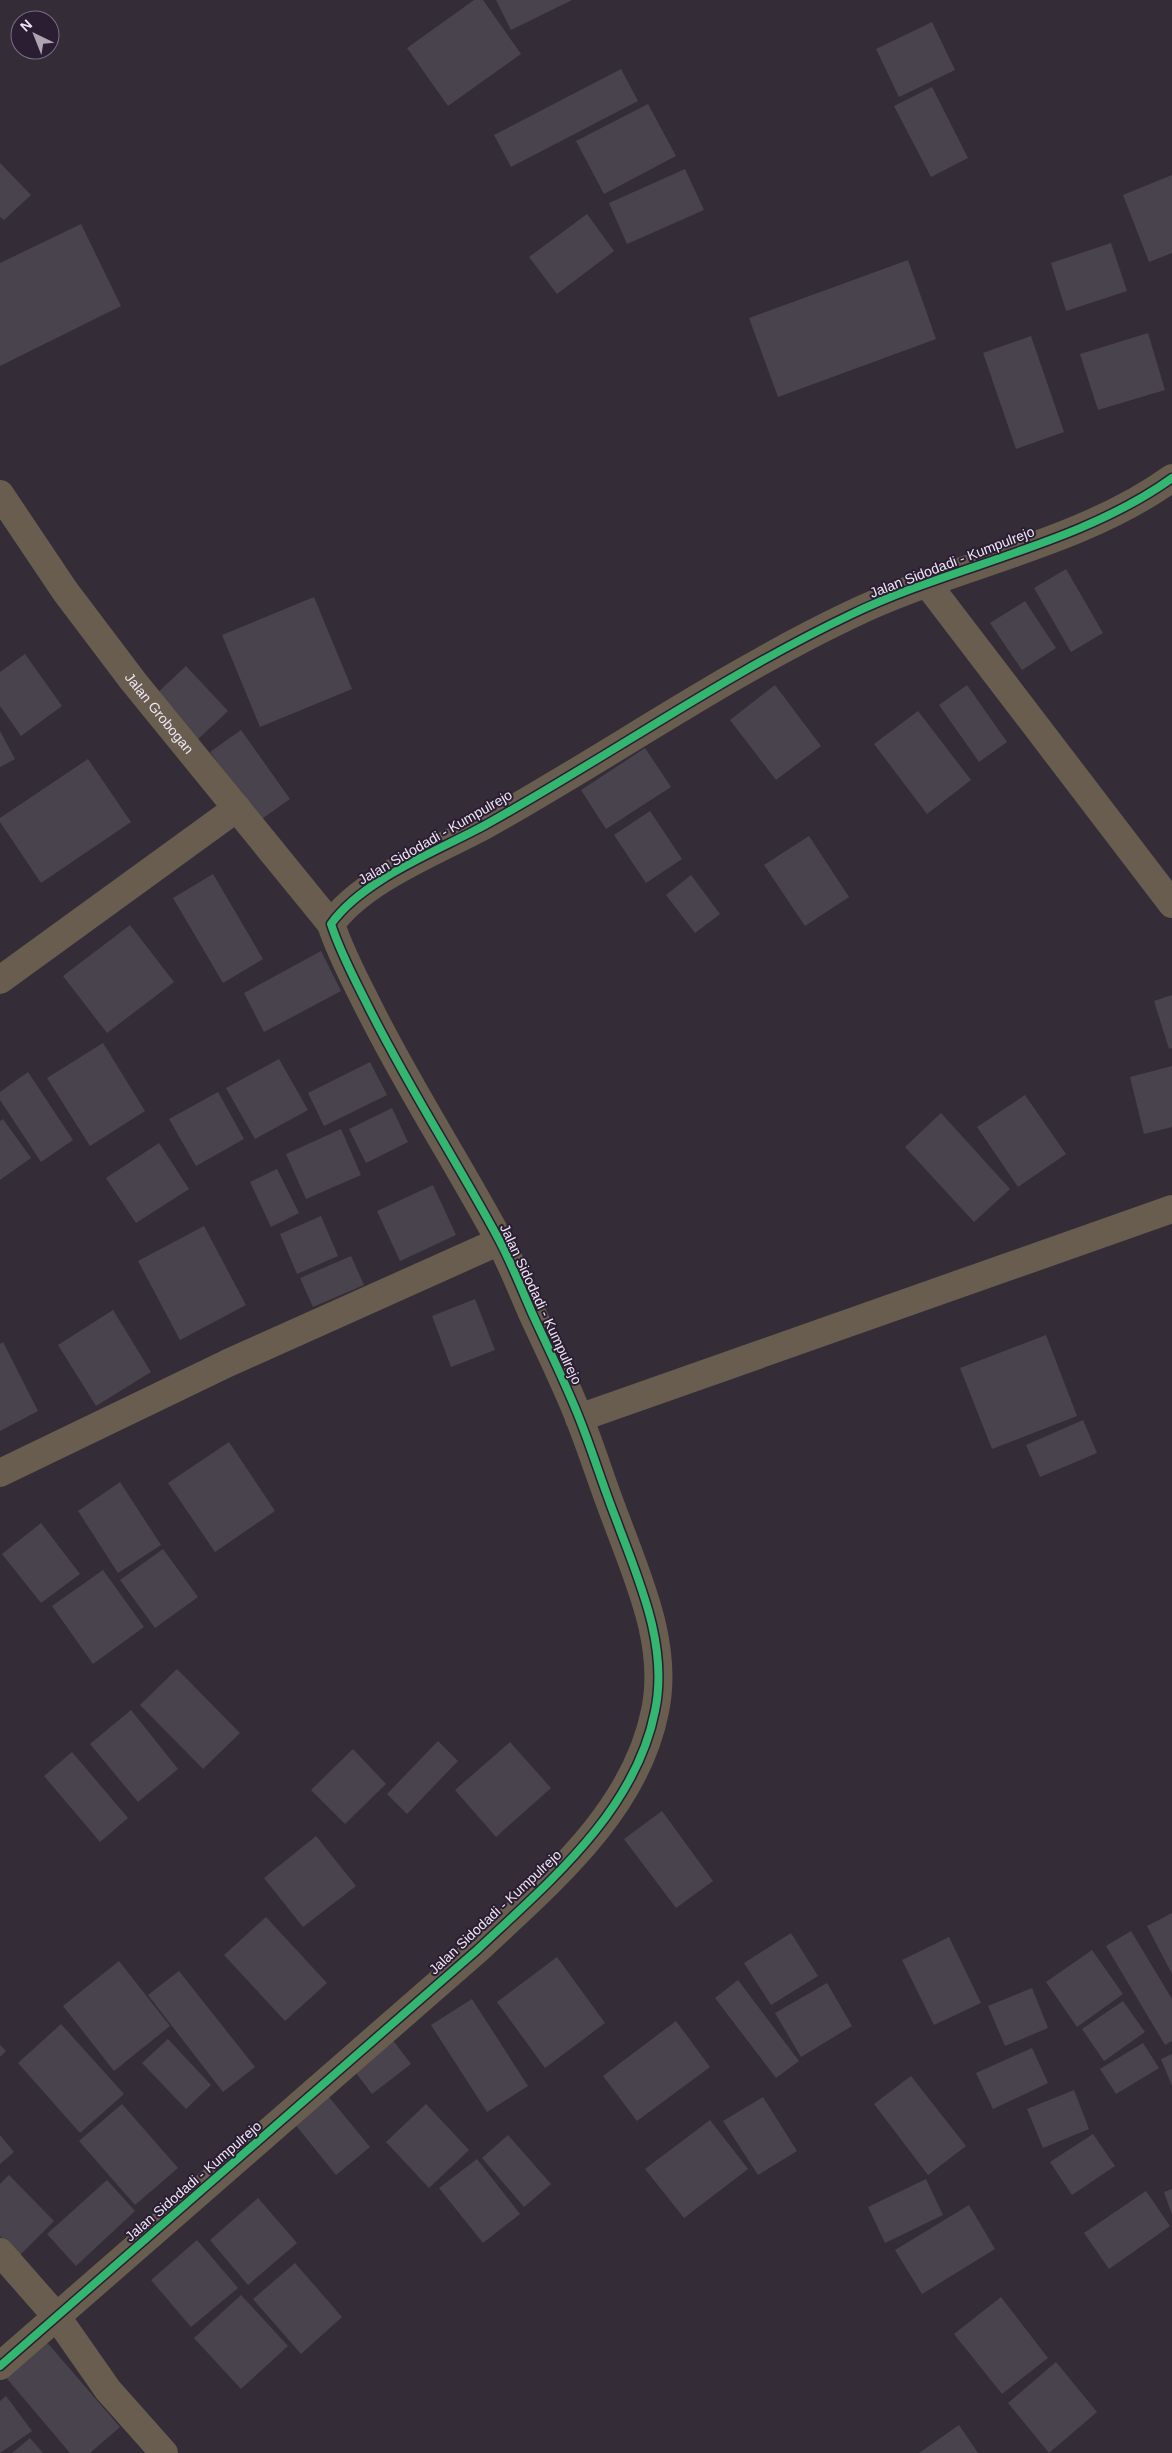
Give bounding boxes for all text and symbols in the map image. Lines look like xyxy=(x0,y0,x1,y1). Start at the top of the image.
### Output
north arrow xyxy=(10,10,60,60)
text: N xyxy=(17,16,35,35)
street label: Jalan Sidodadi - Kumpulrejo xyxy=(867,523,1037,601)
street label: Jalan Grobogan xyxy=(122,669,197,757)
street label: Jalan Sidodadi - Kumpulrejo xyxy=(355,786,515,888)
street label: Jalan Sidodadi - Kumpulrejo xyxy=(497,1221,585,1387)
street label: Jalan Sidodadi - Kumpulrejo xyxy=(426,1846,565,1978)
street label: Jalan Sidodadi - Kumpulrejo xyxy=(122,2117,264,2244)

